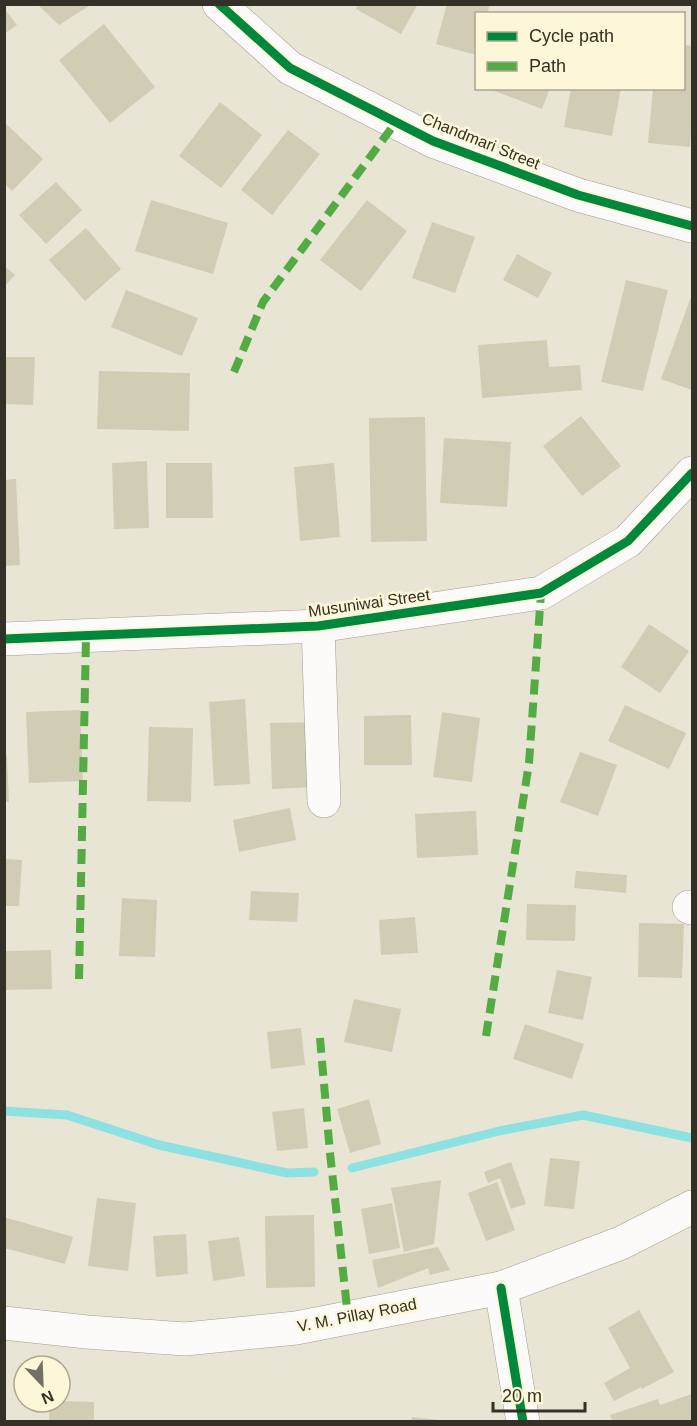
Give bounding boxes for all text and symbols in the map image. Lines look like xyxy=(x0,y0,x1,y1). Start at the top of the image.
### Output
legend xyxy=(475,12,685,90)
text: Cycle path xyxy=(529,26,614,46)
text: Path xyxy=(529,56,566,76)
street label: Chandmari Street xyxy=(420,110,543,173)
street label: Musuniwai Street xyxy=(307,586,431,620)
street label: V. M. Pillay Road xyxy=(296,1295,418,1335)
north arrow xyxy=(12,1354,72,1414)
scale bar xyxy=(493,1375,584,1413)
text: 20 m xyxy=(502,1386,542,1406)
text: N xyxy=(39,1387,56,1407)

